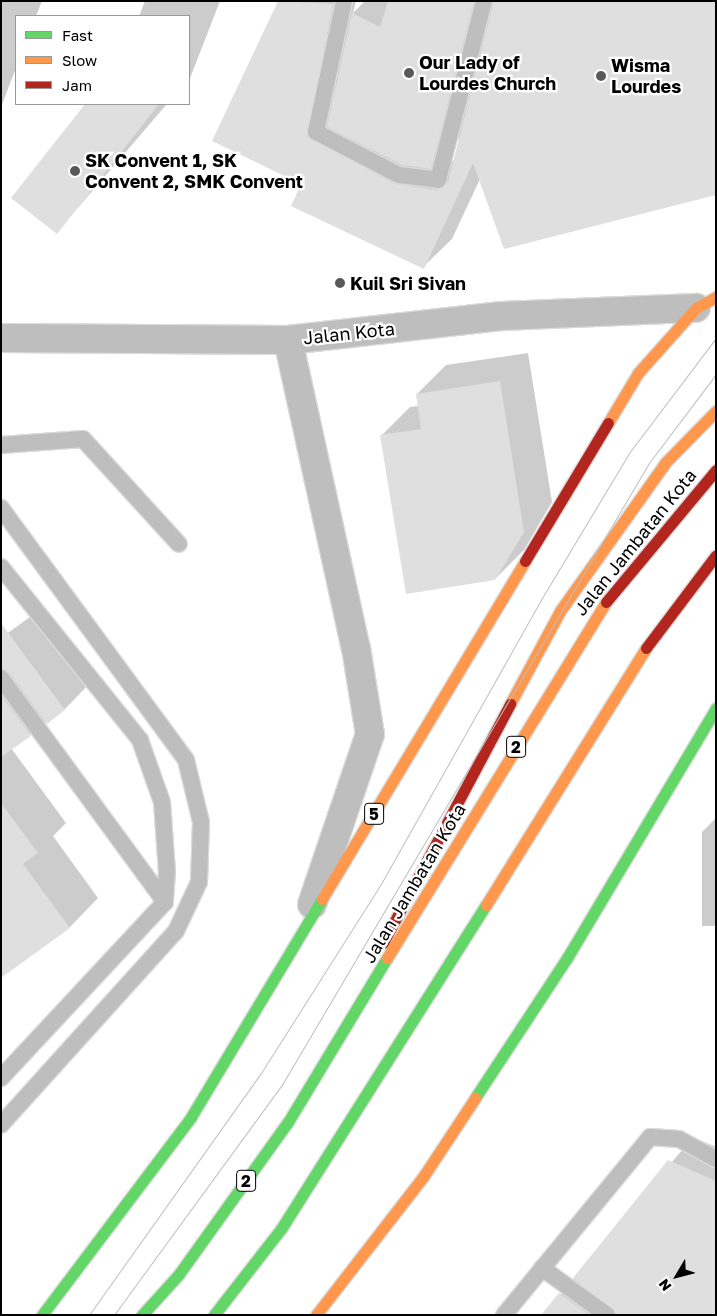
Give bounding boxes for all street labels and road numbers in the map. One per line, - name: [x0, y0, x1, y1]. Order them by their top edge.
- street label: Jalan Kota: [302, 317, 396, 349]
- street label: Jalan Jambatan Kota: [569, 464, 701, 620]
- road number: 2: [506, 734, 526, 760]
- street label: Jalan Jambatan Kota: [358, 799, 470, 967]
- road number: 5: [364, 801, 384, 828]
- road number: 2: [236, 1168, 256, 1194]

